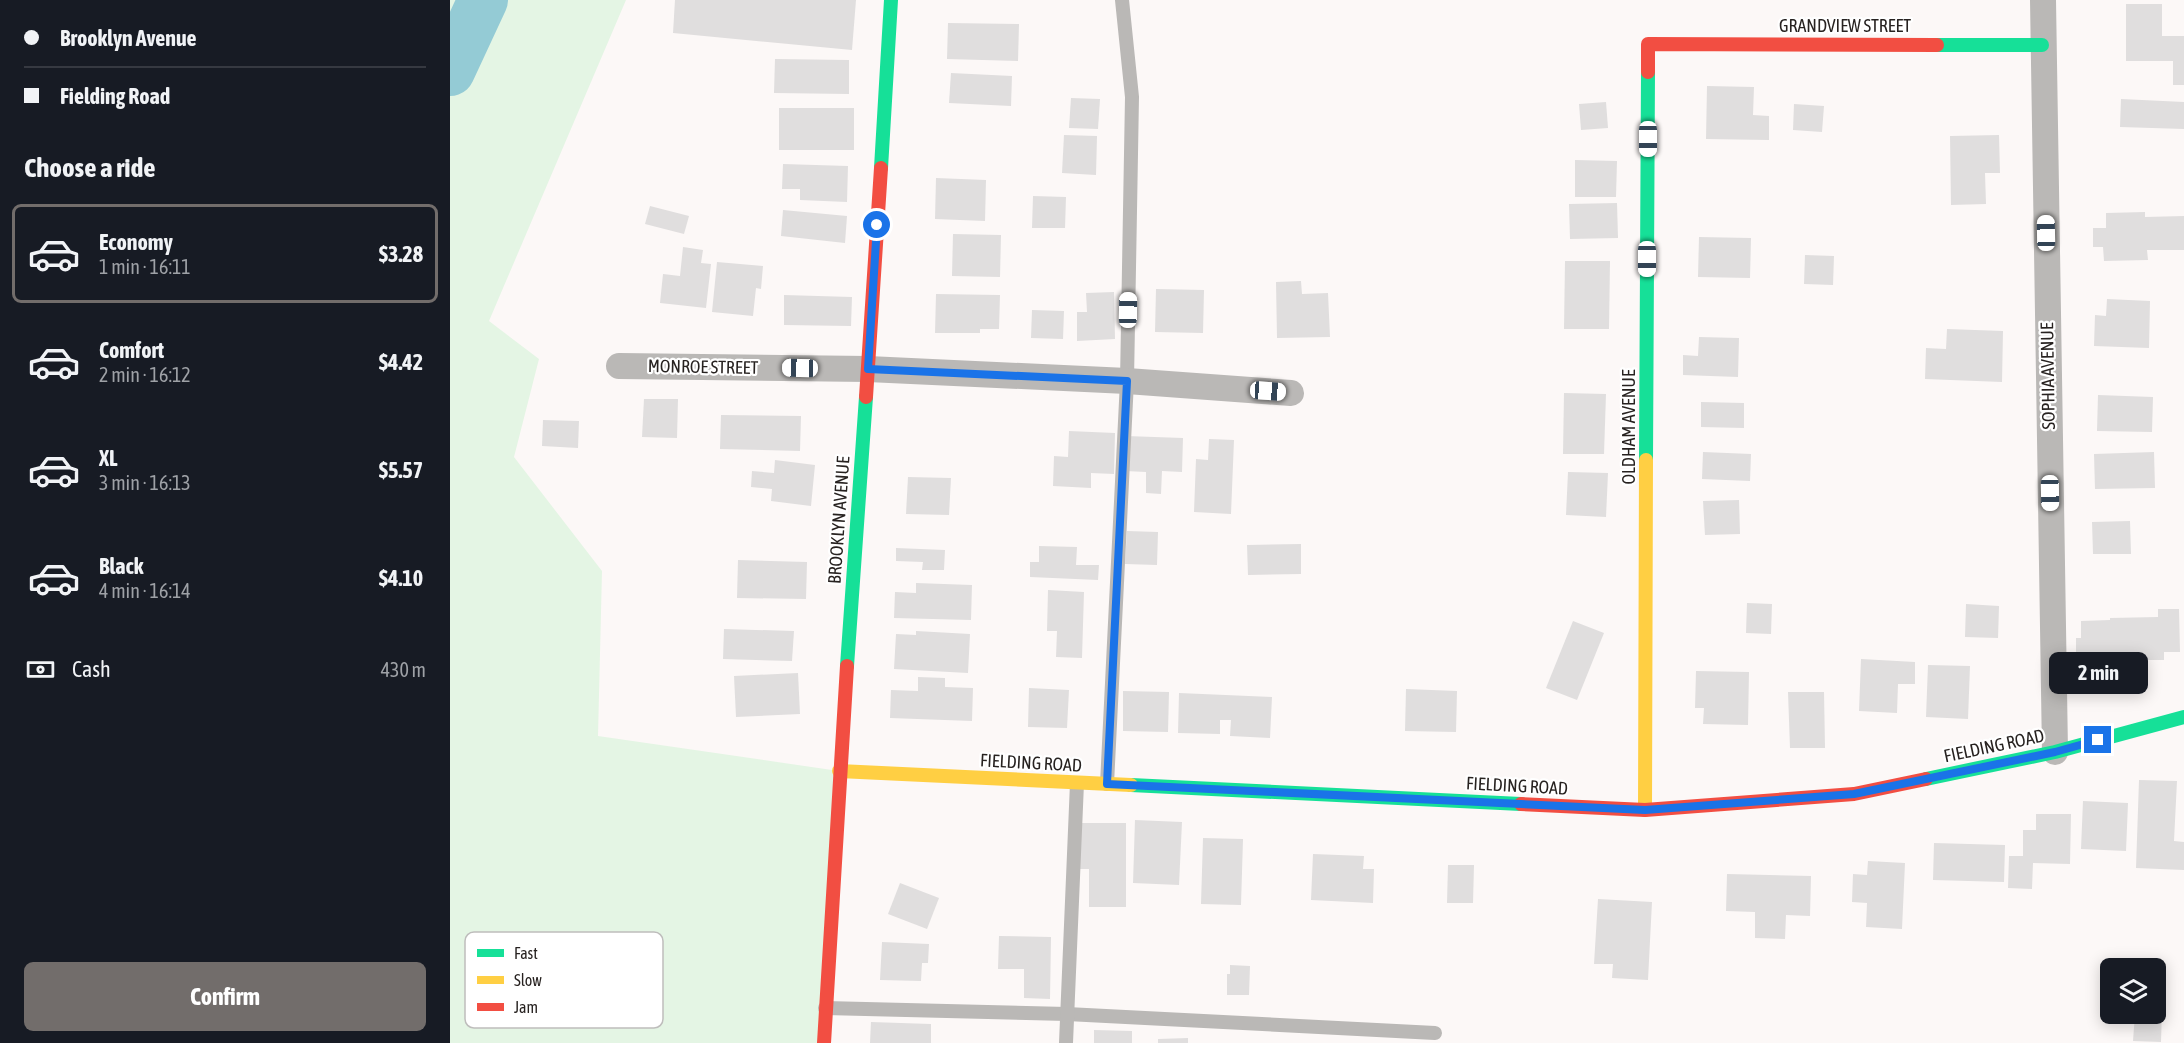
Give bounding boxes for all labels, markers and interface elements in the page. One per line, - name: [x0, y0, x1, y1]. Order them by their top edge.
- street label: GRANDVIEW STREET: [1779, 15, 1911, 36]
- text: Brooklyn Avenue: [60, 25, 197, 51]
- text: Fielding Road: [60, 83, 170, 109]
- car: [1639, 121, 1657, 157]
- text: Choose a ride: [24, 152, 156, 183]
- route start: [863, 211, 890, 238]
- car: [2037, 215, 2055, 251]
- icon: car: [27, 227, 81, 281]
- text: Economy: [99, 229, 173, 255]
- text: $3.28: [379, 241, 423, 267]
- car: [1638, 241, 1656, 277]
- text: 1 min · 16:11: [99, 255, 191, 278]
- car: [1119, 292, 1137, 328]
- street label: SOPHIA AVENUE: [2036, 322, 2059, 430]
- icon: car: [27, 335, 81, 389]
- text: Comfort: [99, 337, 164, 363]
- text: $4.42: [379, 349, 423, 375]
- street label: MONROE STREET: [648, 355, 758, 378]
- car: [782, 359, 818, 377]
- text: 2 min · 16:12: [99, 363, 191, 386]
- street label: OLDHAM AVENUE: [1618, 369, 1639, 485]
- car: [1249, 381, 1287, 401]
- icon: car: [27, 443, 81, 497]
- text: XL: [99, 445, 117, 471]
- street label: BROOKLYN AVENUE: [824, 455, 853, 584]
- text: $5.57: [379, 457, 423, 483]
- text: 3 min · 16:13: [99, 471, 191, 494]
- car: [2041, 475, 2059, 511]
- icon: car: [27, 551, 81, 605]
- text: Black: [99, 553, 143, 579]
- text: $4.10: [379, 565, 423, 591]
- text: 4 min · 16:14: [99, 579, 191, 602]
- icon: cash: [24, 653, 57, 686]
- callout: 2 min: [2048, 653, 2148, 695]
- text: Cash: [72, 656, 111, 682]
- text: 430 m: [381, 658, 426, 681]
- text: 2 min: [2078, 661, 2119, 684]
- street label: FIELDING ROAD: [1942, 725, 2046, 766]
- route end: [2084, 726, 2111, 753]
- street label: FIELDING ROAD: [980, 749, 1083, 776]
- street label: FIELDING ROAD: [1466, 772, 1569, 799]
- legend: [465, 932, 663, 1028]
- text: Fast: [514, 944, 538, 962]
- map controls: [2100, 958, 2166, 1024]
- button: layers: [2100, 958, 2166, 1024]
- button: Confirm: [24, 962, 426, 1031]
- text: Slow: [514, 971, 542, 989]
- text: Jam: [514, 998, 538, 1016]

